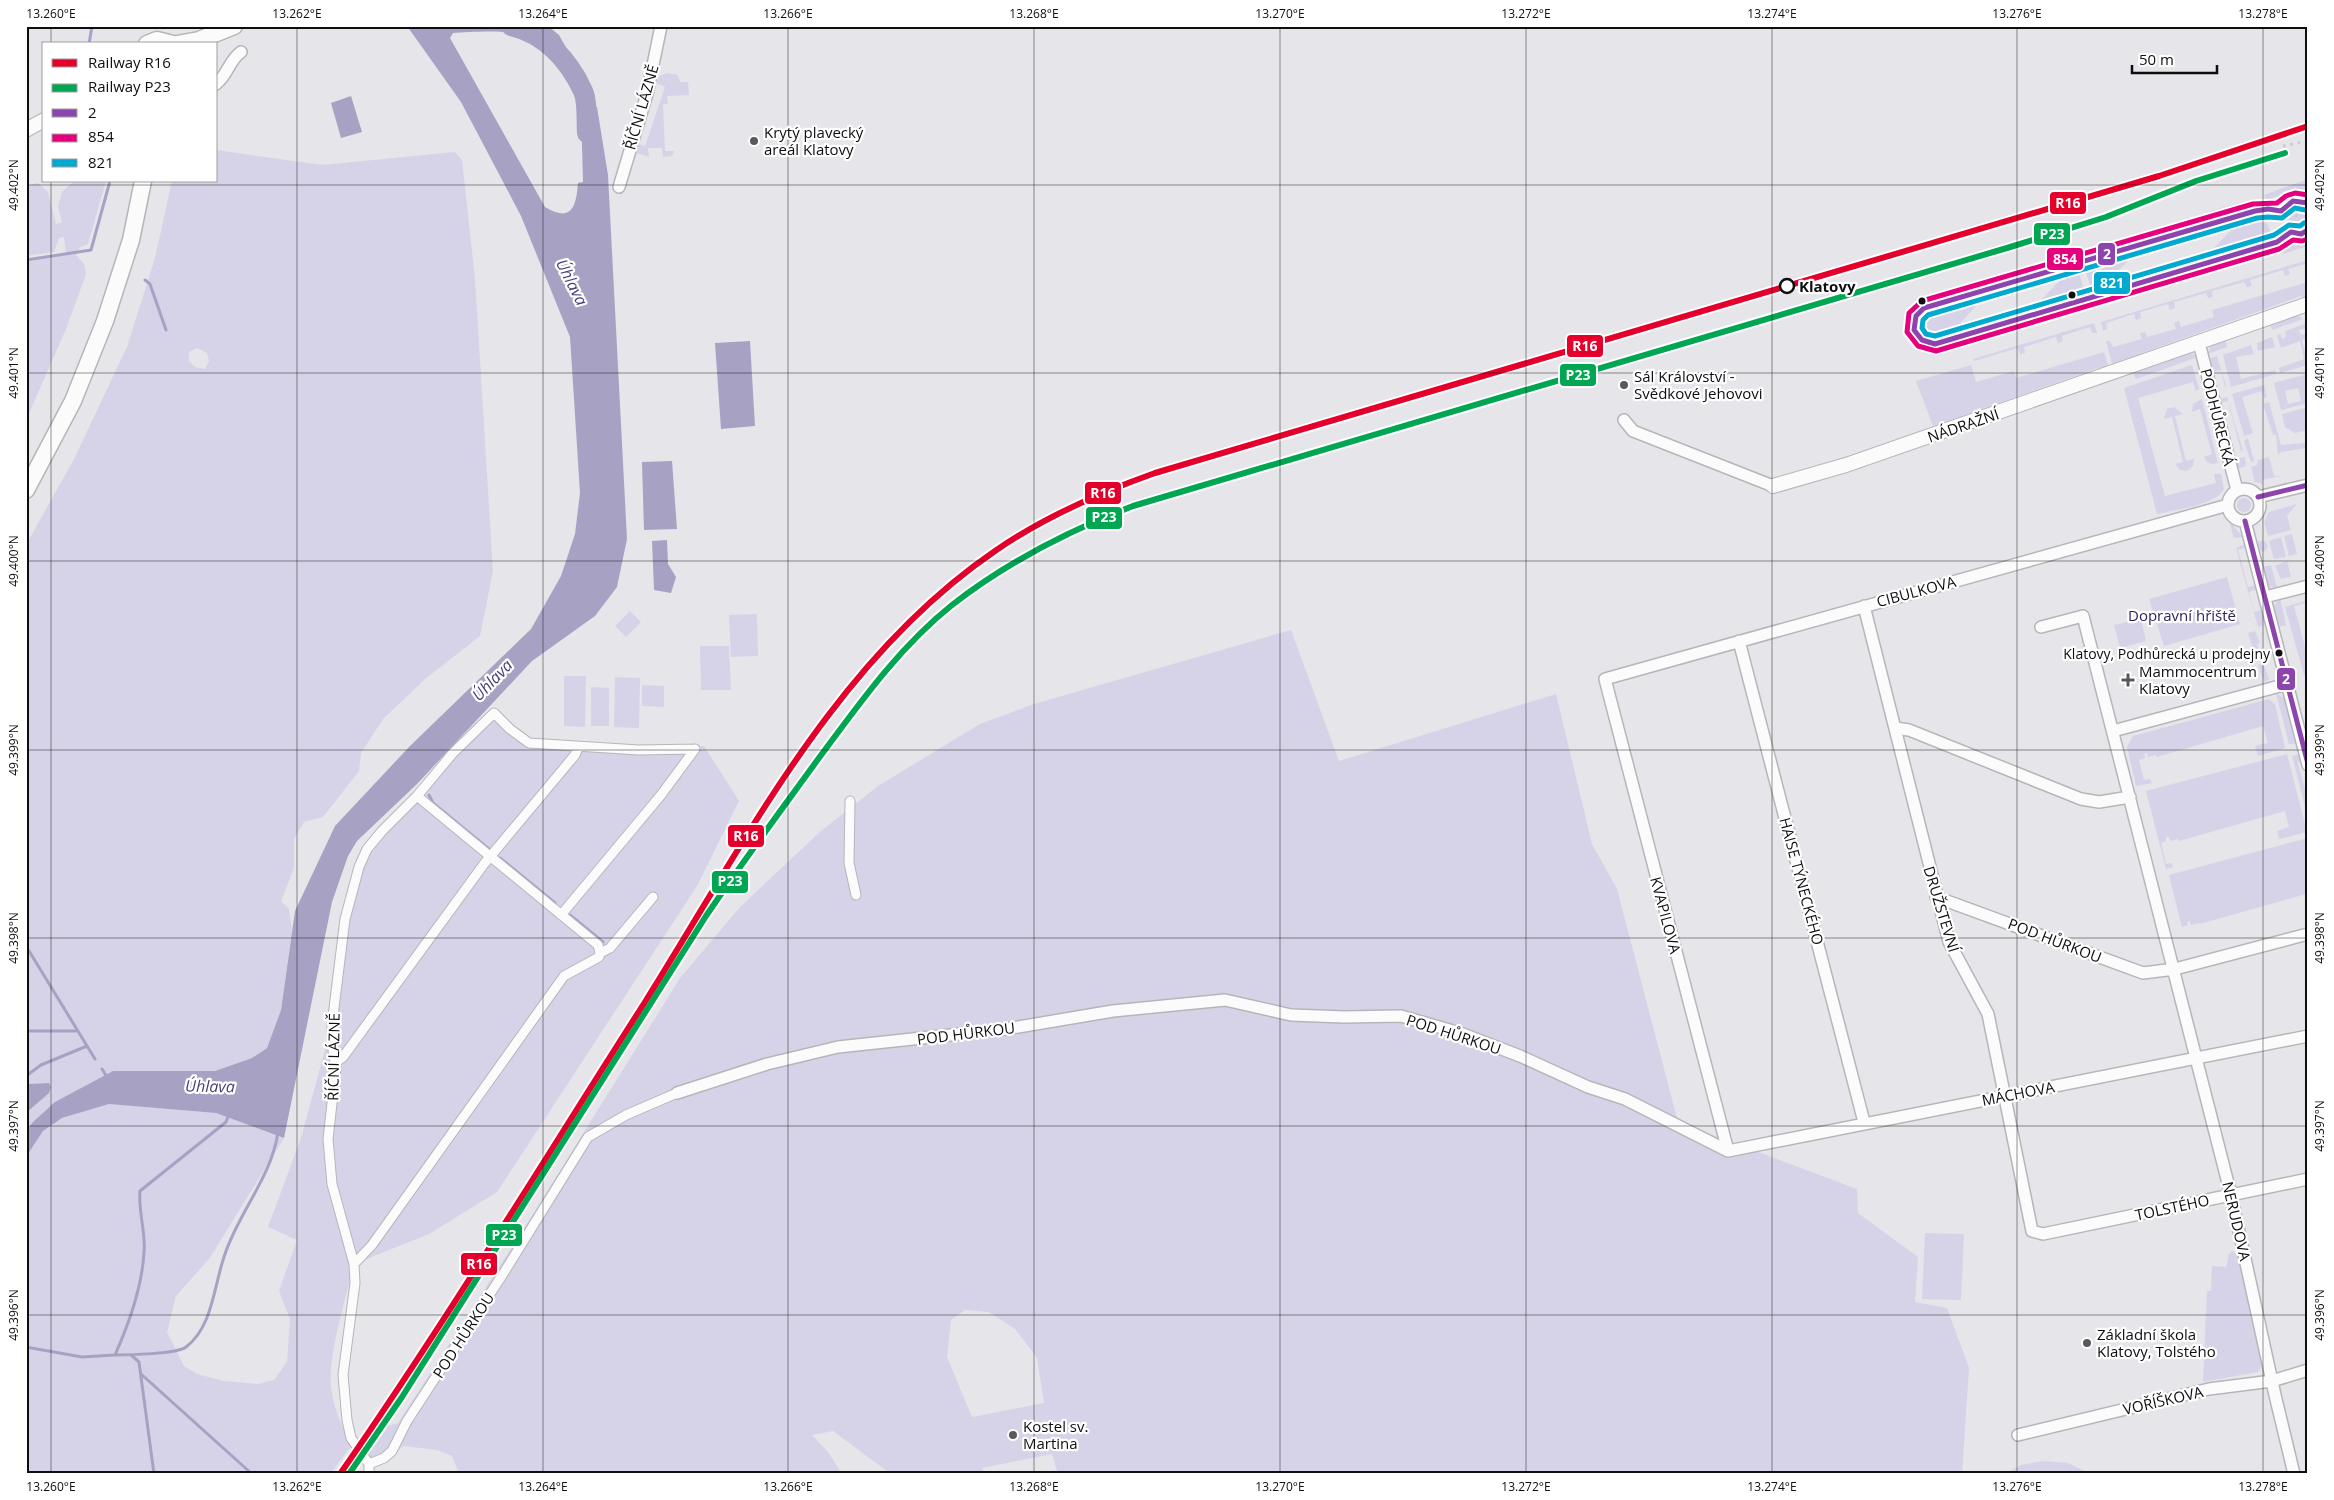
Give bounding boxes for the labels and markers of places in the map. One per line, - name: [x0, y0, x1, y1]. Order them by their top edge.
- place label: Krytý plavecký areál Klatovy: [764, 122, 864, 159]
- marker: Krytý plavecký areál Klatovy: [748, 135, 760, 147]
- place label: Klatovy: [1799, 276, 1856, 296]
- marker: Klatovy: [1779, 278, 1795, 294]
- unlabelled marker: [2067, 290, 2077, 300]
- unlabelled marker: [1917, 296, 1927, 306]
- place label: Sál Království - Svědkové Jehovovi: [1634, 366, 1763, 403]
- marker: Sál Království - Svědkové Jehovovi: [1618, 379, 1630, 391]
- place label: Klatovy, Podhůrecká u prodejny: [2063, 644, 2271, 663]
- marker: Klatovy, Podhůrecká u prodejny: [2274, 648, 2284, 658]
- place label: Mammocentrum Klatovy: [2139, 661, 2257, 698]
- marker: Mammocentrum Klatovy: [2121, 673, 2135, 687]
- place label: Základní škola Klatovy, Tolstého: [2097, 1324, 2216, 1361]
- marker: Základní škola Klatovy, Tolstého: [2081, 1337, 2093, 1349]
- place label: Kostel sv. Martina: [1023, 1416, 1088, 1453]
- marker: Kostel sv. Martina: [1007, 1429, 1019, 1441]

